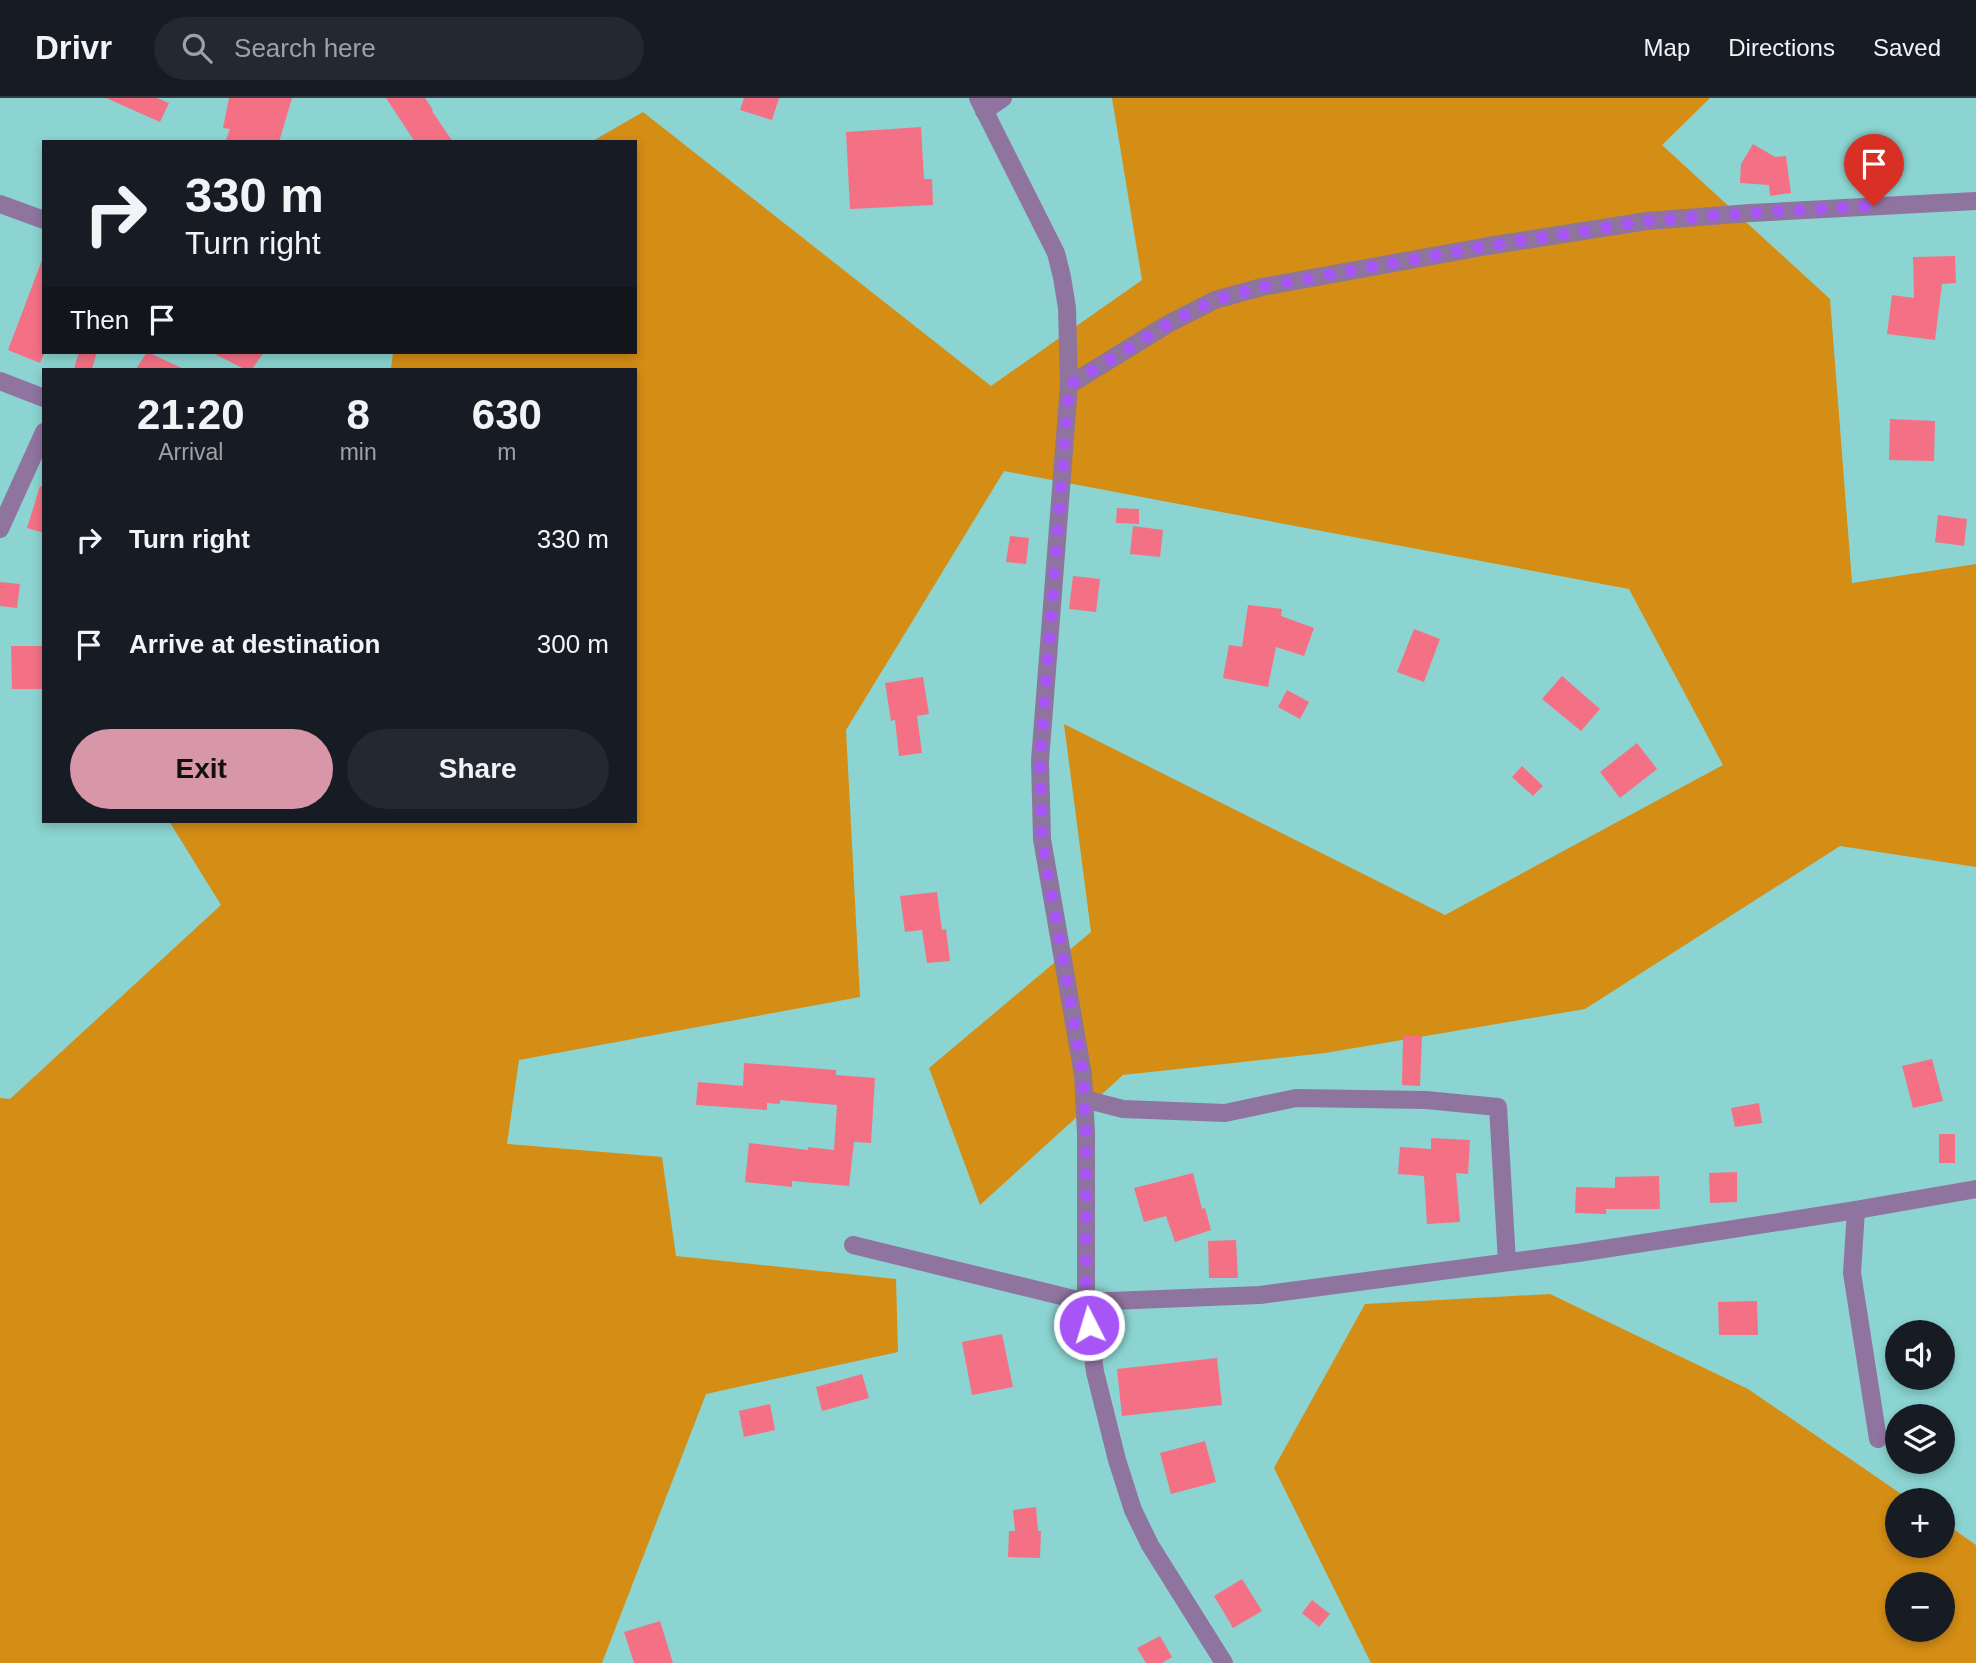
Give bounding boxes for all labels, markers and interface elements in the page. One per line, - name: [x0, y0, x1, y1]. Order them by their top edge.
- search box: [154, 17, 644, 80]
- text: Drivr: [35, 29, 112, 66]
- icon: search: [178, 29, 216, 67]
- text: Search here: [234, 33, 376, 63]
- text: Map: [1644, 34, 1690, 61]
- text: Directions: [1728, 34, 1835, 61]
- text: Saved: [1873, 34, 1941, 61]
- pin: [1844, 134, 1904, 206]
- icon: arrive: [1855, 145, 1893, 183]
- icon: right: [70, 168, 161, 259]
- text: 330 m: [185, 168, 324, 222]
- text: Turn right: [185, 225, 321, 261]
- icon: arrive: [143, 301, 181, 339]
- text: Then: [70, 305, 129, 335]
- text: 21:20: [137, 391, 245, 438]
- text: 8: [346, 391, 370, 438]
- text: 630: [472, 391, 542, 438]
- text: Arrival: [158, 439, 223, 465]
- text: min: [340, 439, 377, 465]
- text: m: [497, 439, 516, 465]
- icon: right: [70, 521, 108, 559]
- text: Turn right: [129, 524, 250, 554]
- text: 330 m: [537, 524, 609, 554]
- icon: arrive: [70, 626, 108, 664]
- text: Arrive at destination: [129, 629, 380, 659]
- text: 300 m: [537, 629, 609, 659]
- button: Exit: [70, 729, 333, 809]
- button: Share: [347, 729, 609, 809]
- position arrow: [1052, 1288, 1126, 1362]
- map controls: [1885, 1320, 1955, 1642]
- button: sound: [1885, 1320, 1955, 1390]
- button: layers: [1885, 1404, 1955, 1474]
- button: +: [1885, 1488, 1955, 1558]
- button: −: [1885, 1572, 1955, 1642]

